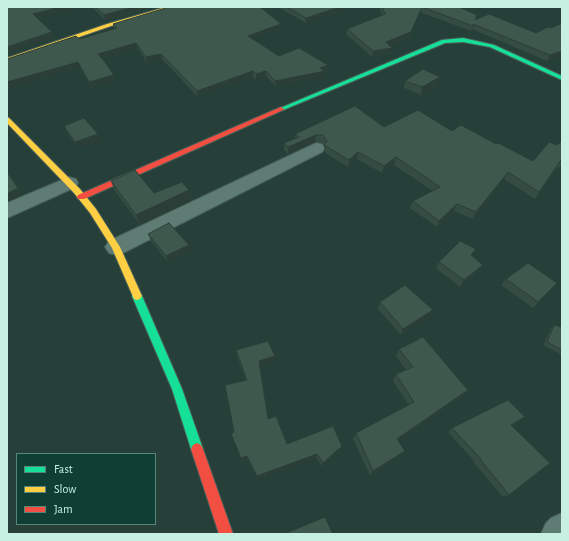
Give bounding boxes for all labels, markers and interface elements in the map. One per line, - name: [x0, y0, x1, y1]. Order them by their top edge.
- legend: [16, 453, 156, 525]
- text: Fast: [54, 463, 73, 475]
- text: Slow: [54, 483, 76, 495]
- text: Jam: [54, 503, 73, 515]

